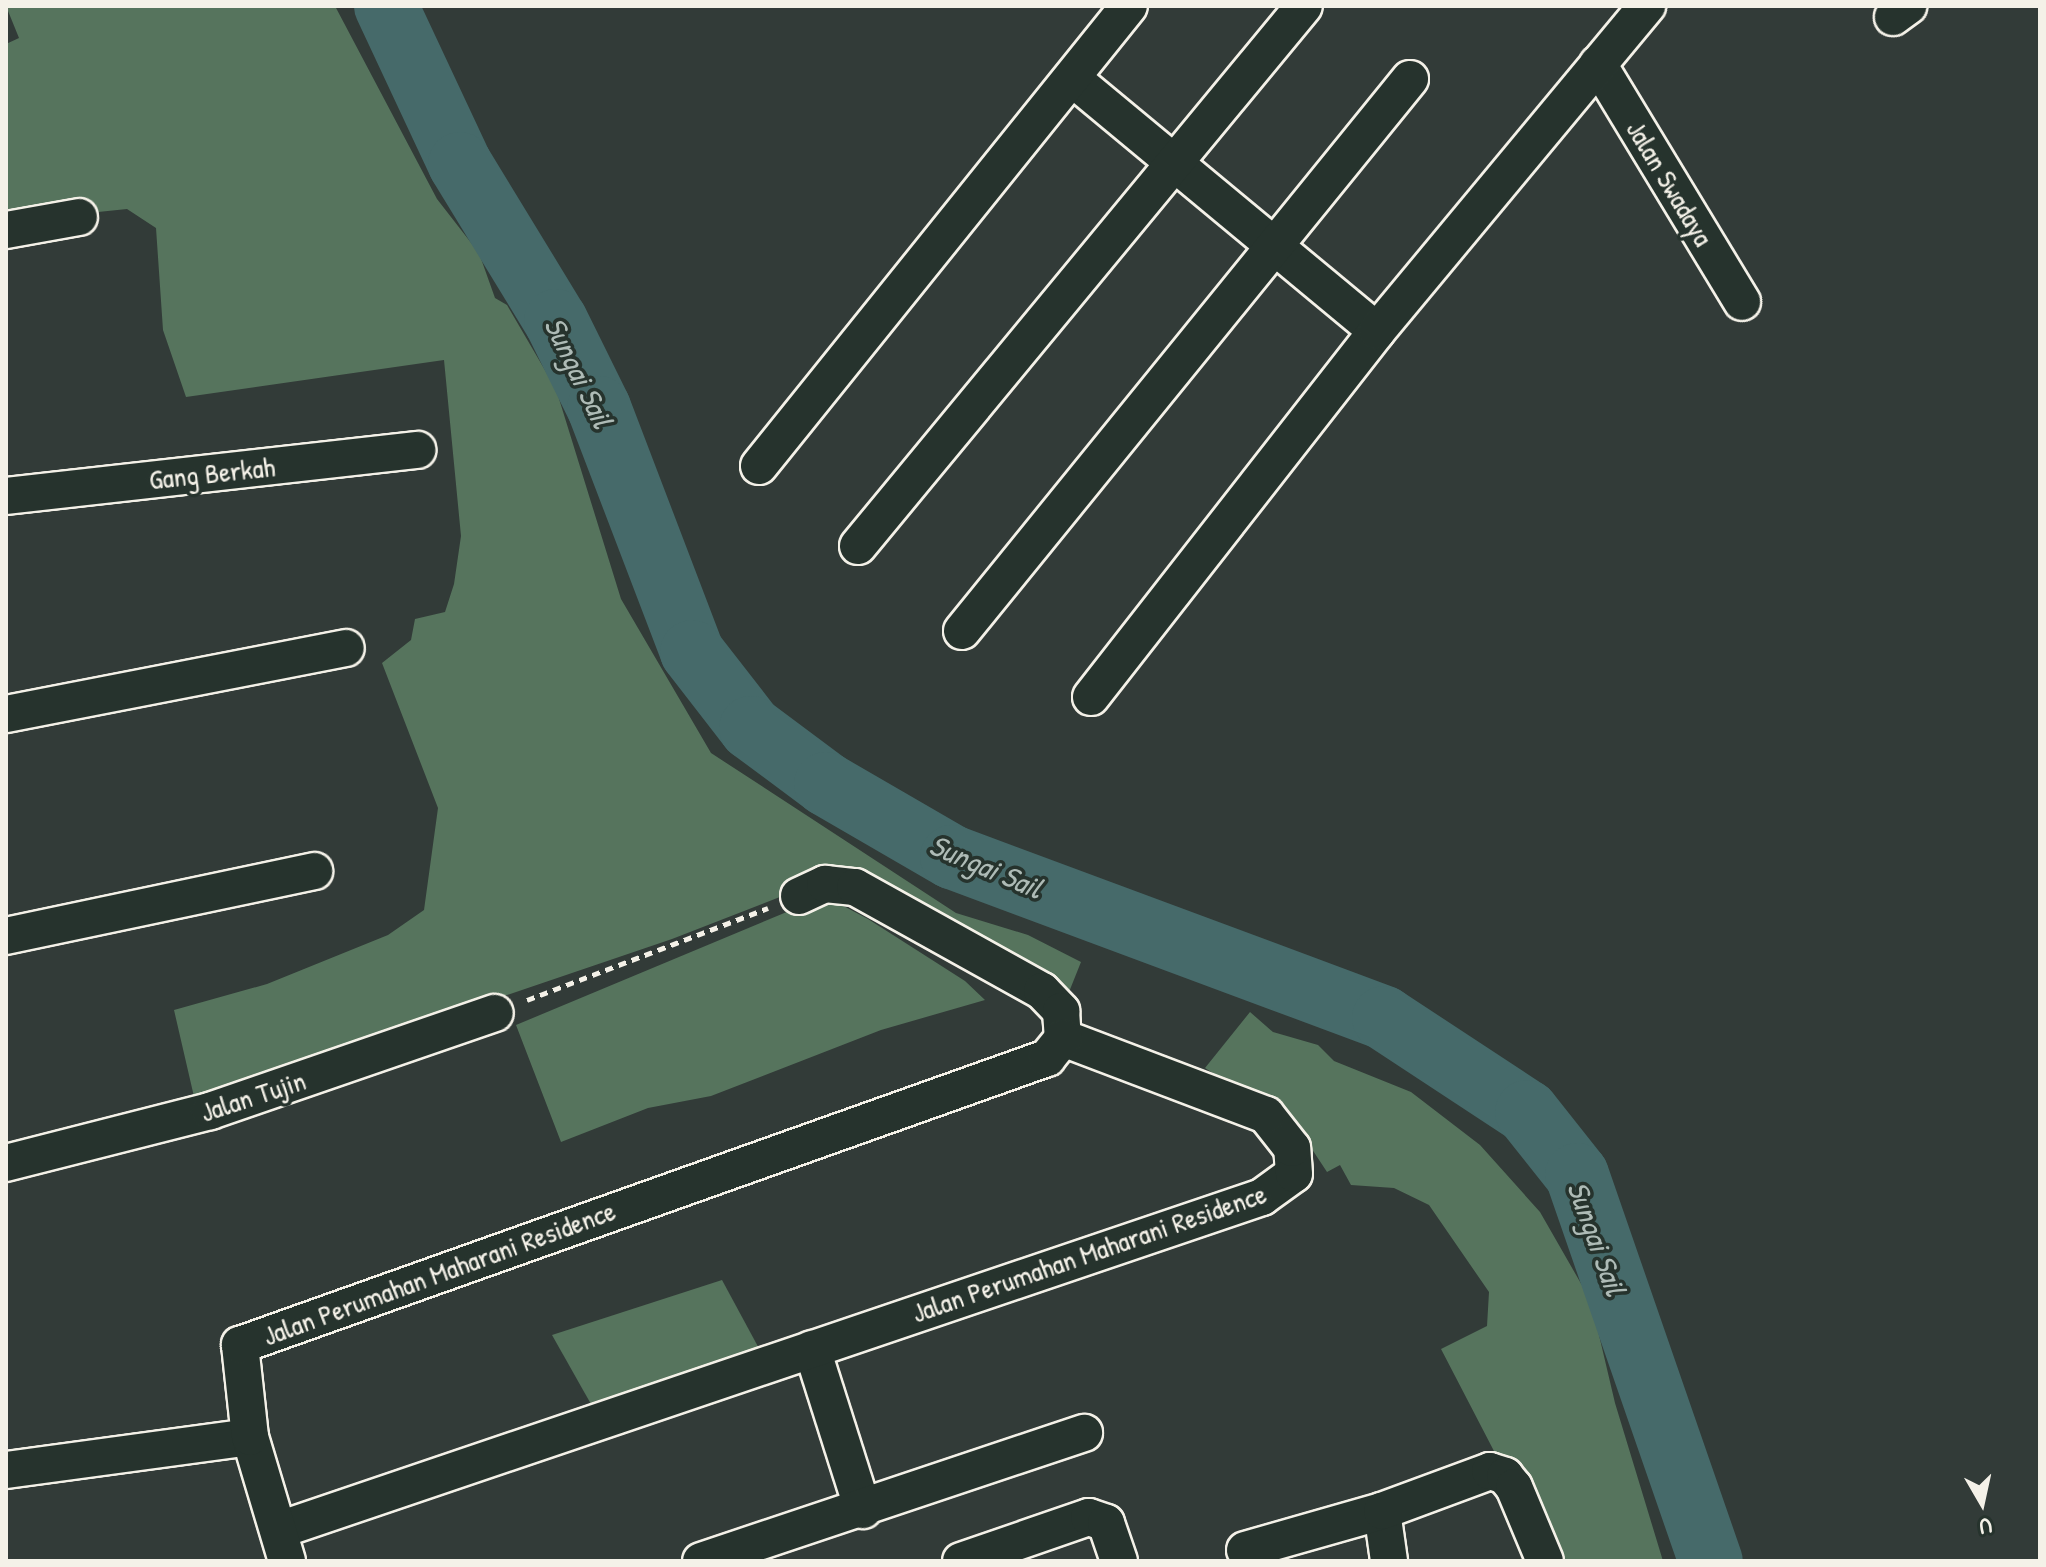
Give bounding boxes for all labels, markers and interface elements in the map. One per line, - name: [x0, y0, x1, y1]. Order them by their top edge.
- street label: Jalan Swadaya: [1619, 114, 1721, 252]
- water label: Sungai Sail: [537, 311, 621, 433]
- street label: Gang Berkah: [147, 450, 277, 496]
- water label: Sungai Sail: [925, 826, 1047, 906]
- street label: Jalan Tujin: [196, 1063, 310, 1129]
- street label: Jalan Perumahan Maharani Residence: [907, 1176, 1271, 1330]
- water label: Sungai Sail: [1560, 1176, 1634, 1300]
- street label: Jalan Perumahan Maharani Residence: [258, 1194, 620, 1352]
- north arrow: [1942, 1463, 2022, 1543]
- text: U: [1977, 1511, 1994, 1542]

